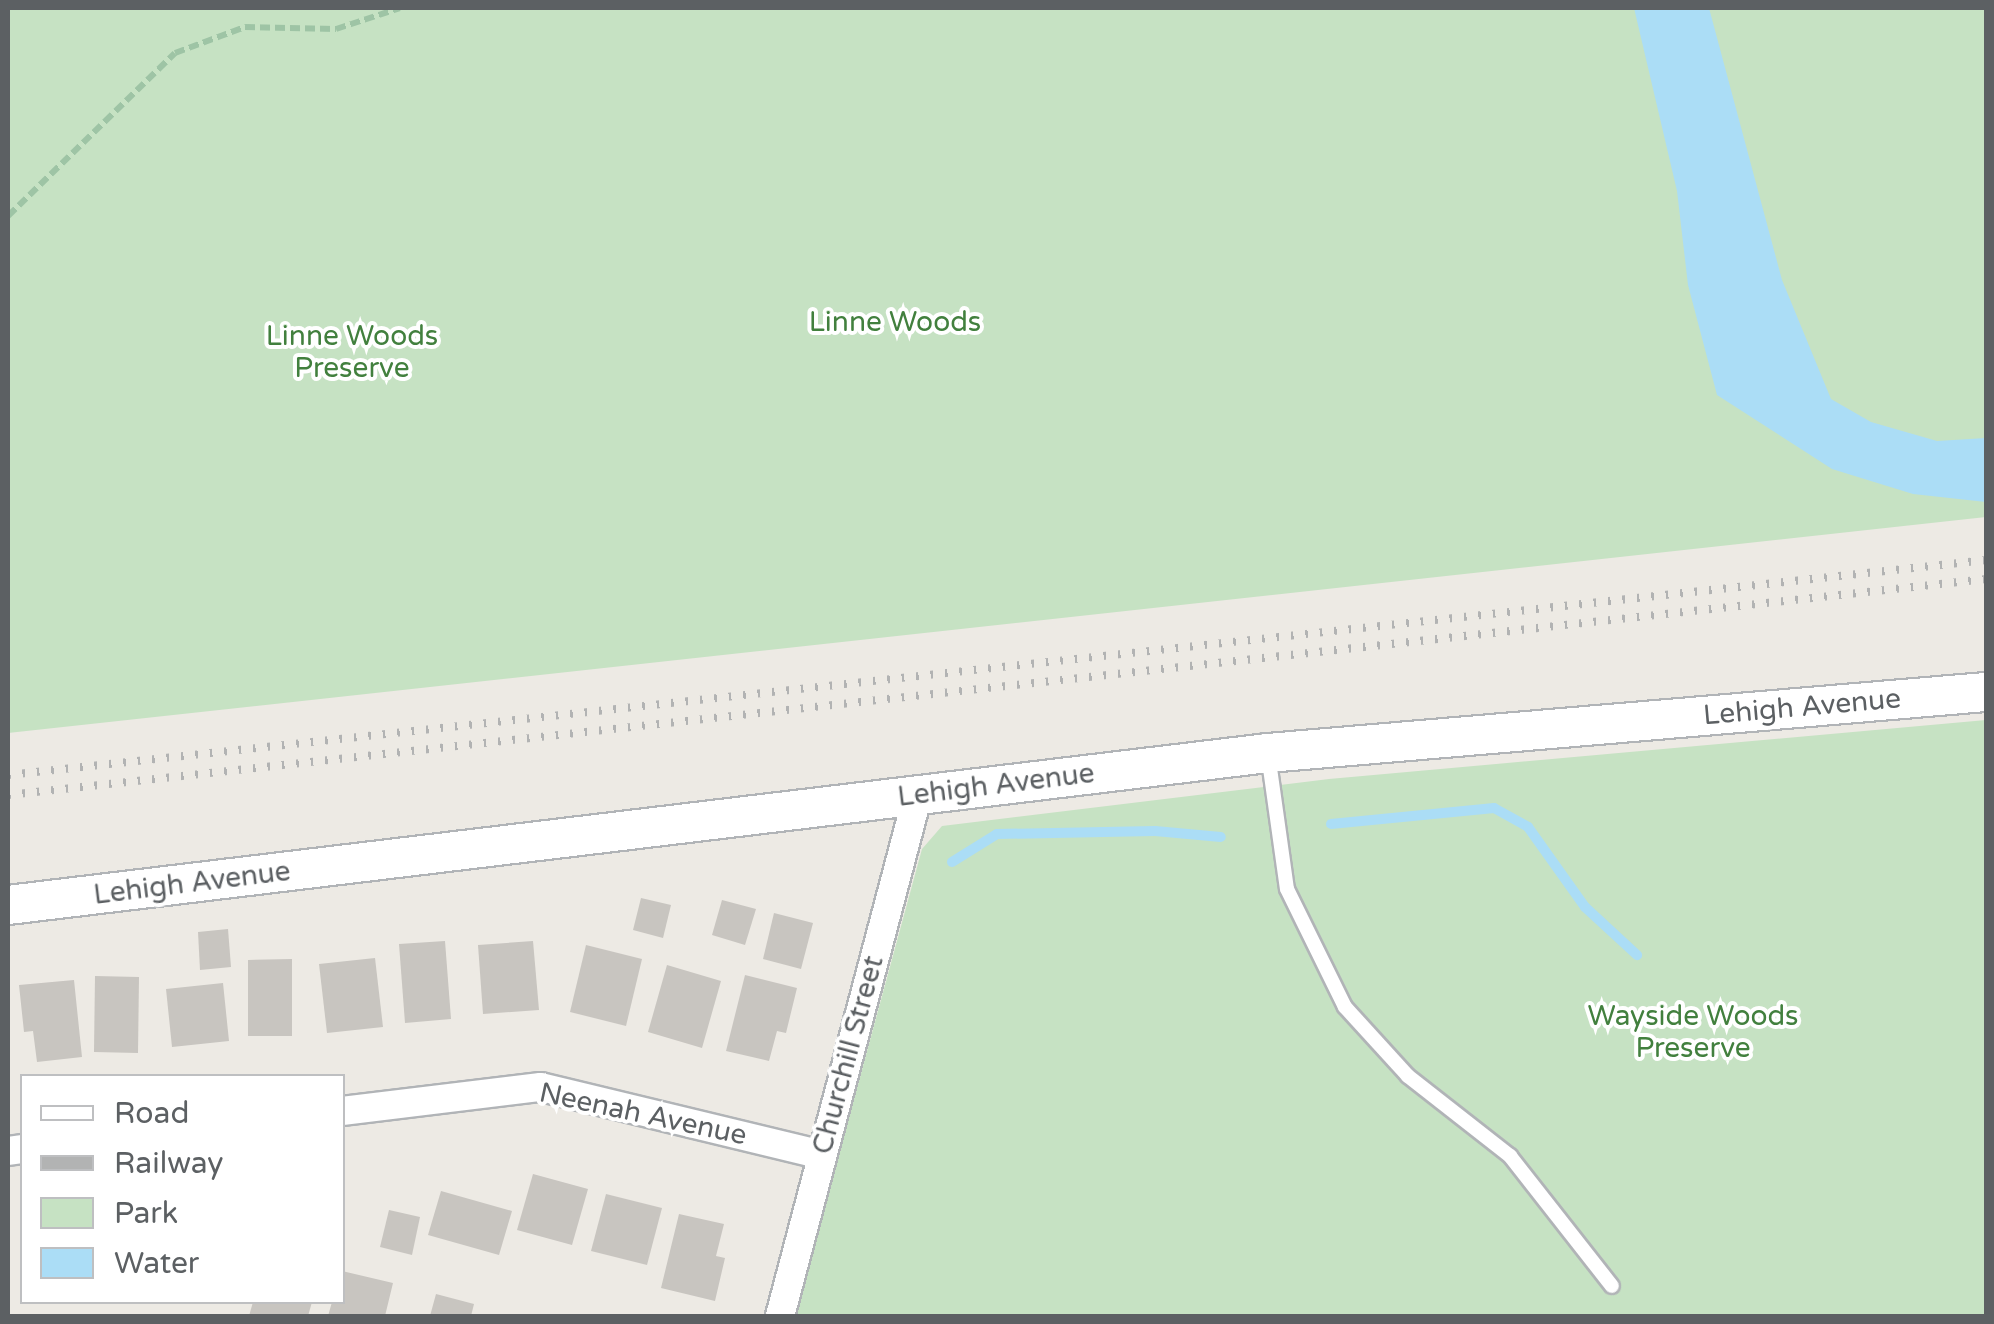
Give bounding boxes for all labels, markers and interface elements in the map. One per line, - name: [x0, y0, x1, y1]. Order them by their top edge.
- park label: Linne Woods: [809, 305, 981, 339]
- park label: Linne Woods Preserve: [266, 319, 438, 385]
- street label: Lehigh Avenue: [1702, 682, 1902, 732]
- street label: Lehigh Avenue: [896, 756, 1096, 814]
- street label: Lehigh Avenue: [92, 854, 292, 912]
- street label: Churchill Street: [805, 952, 891, 1158]
- park label: Wayside Woods Preserve: [1587, 999, 1799, 1065]
- legend: [20, 1074, 345, 1304]
- street label: Neenah Avenue: [536, 1076, 750, 1152]
- text: Road: [114, 1095, 189, 1132]
- text: Railway: [114, 1145, 223, 1182]
- text: Park: [114, 1195, 178, 1232]
- text: Water: [114, 1245, 199, 1282]

